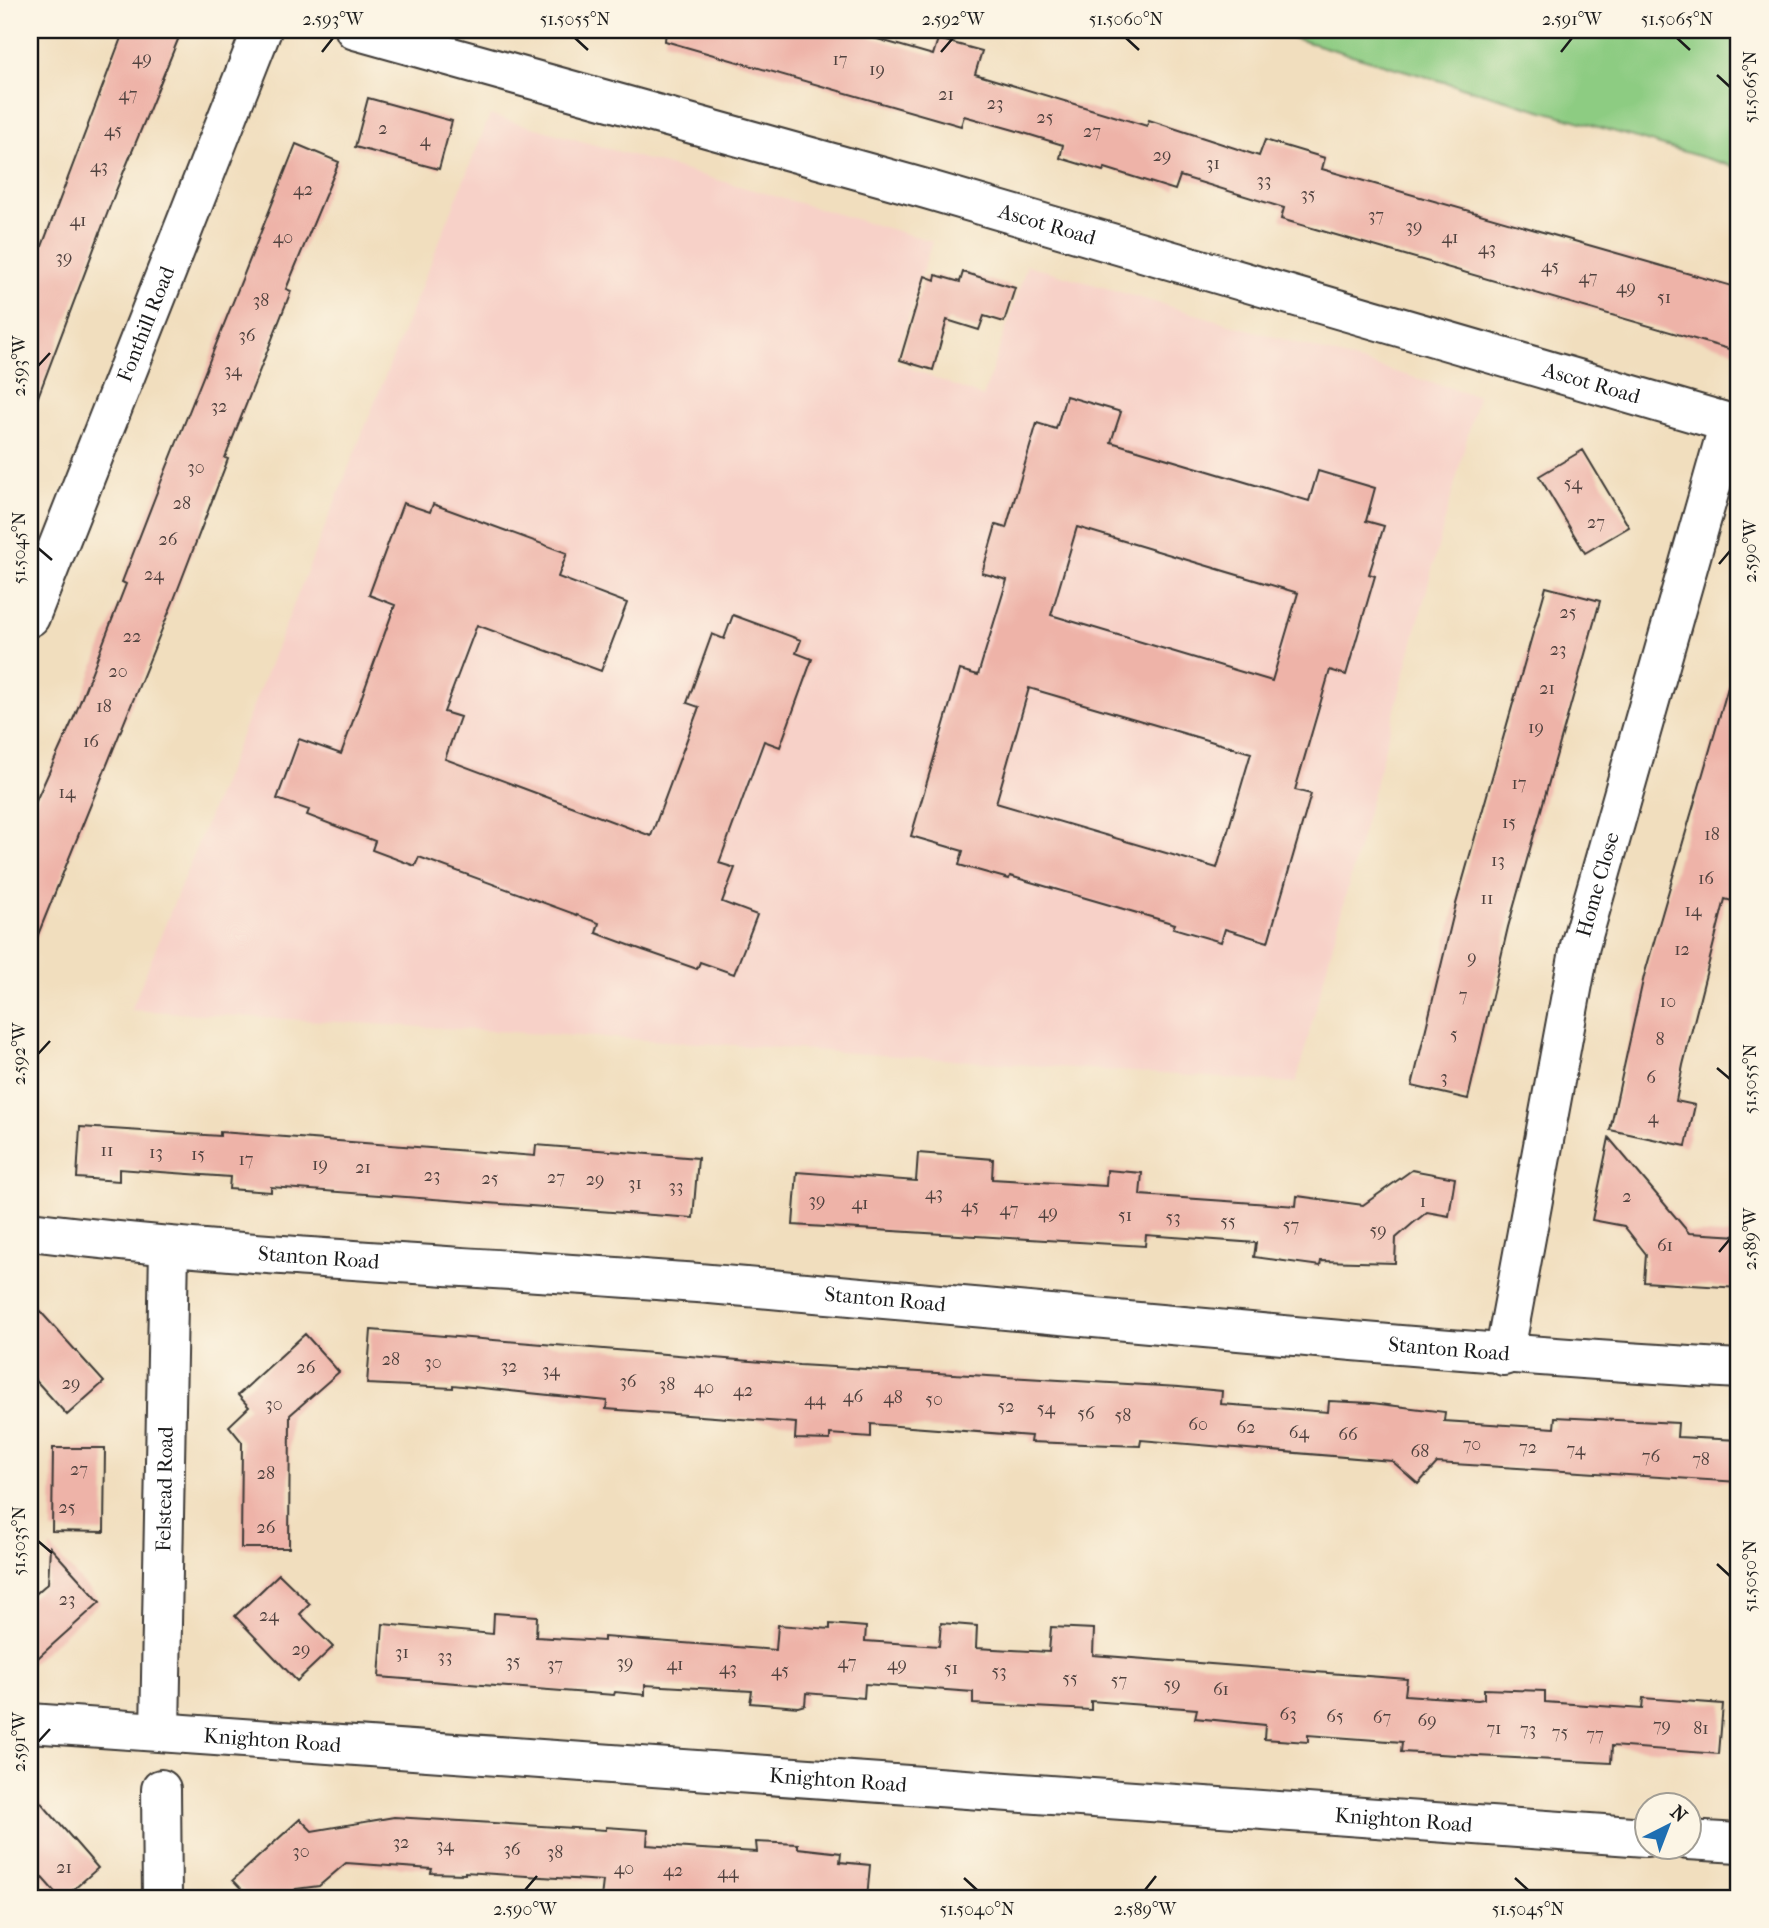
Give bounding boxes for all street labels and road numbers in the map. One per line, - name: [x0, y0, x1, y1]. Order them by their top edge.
- street label: Ascot Road: [995, 199, 1099, 250]
- street label: Fonthill Road: [112, 262, 180, 385]
- street label: Ascot Road: [1539, 357, 1643, 409]
- street label: Home Close: [1571, 829, 1624, 940]
- street label: Stanton Road: [257, 1241, 381, 1274]
- street label: Stanton Road: [824, 1282, 947, 1317]
- street label: Stanton Road: [1387, 1332, 1511, 1366]
- street label: Felstead Road: [151, 1426, 178, 1552]
- street label: Knighton Road: [203, 1723, 343, 1757]
- street label: Knighton Road: [768, 1763, 908, 1797]
- street label: Knighton Road: [1334, 1803, 1474, 1837]

